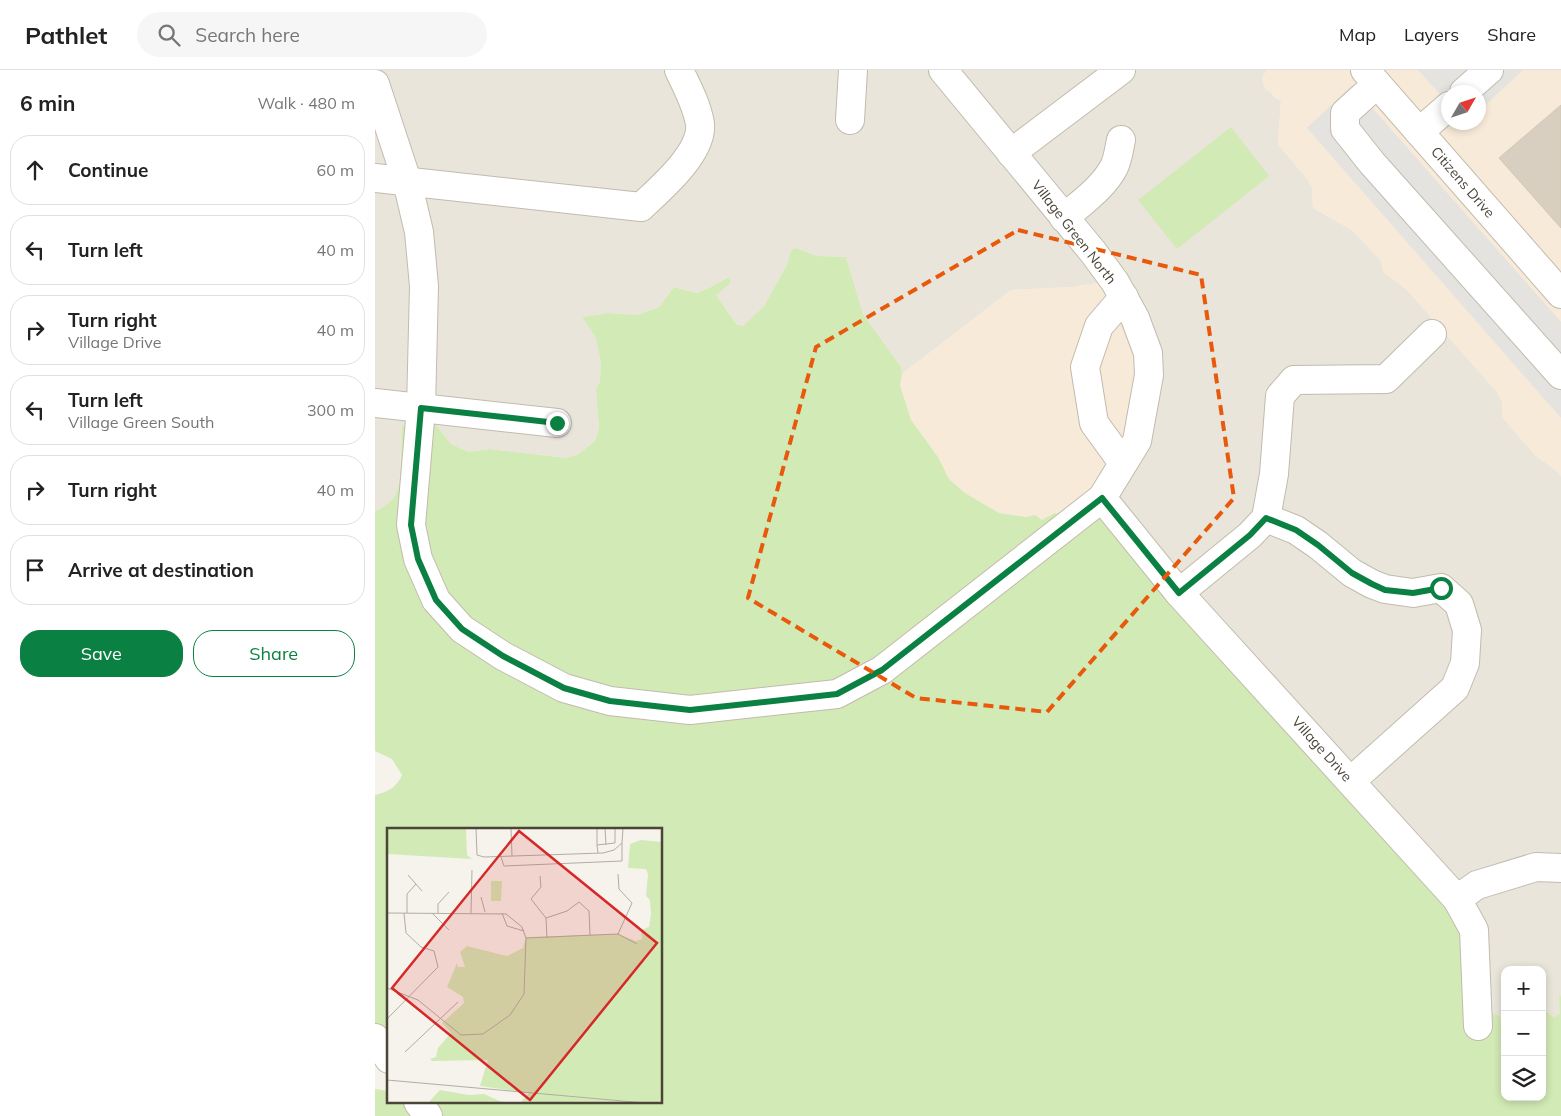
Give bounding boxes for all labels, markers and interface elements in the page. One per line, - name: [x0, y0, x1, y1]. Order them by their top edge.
- search box: [137, 12, 487, 57]
- text: Pathlet: [25, 20, 107, 50]
- icon: search: [155, 21, 183, 49]
- text: Search here: [195, 23, 300, 47]
- text: Map: [1339, 23, 1376, 46]
- text: Layers: [1404, 23, 1459, 46]
- text: Share: [1487, 23, 1536, 46]
- north arrow: [1441, 85, 1486, 130]
- text: 6 min: [20, 90, 75, 116]
- text: Walk · 480 m: [257, 93, 355, 113]
- street label: Citizens Drive: [1427, 143, 1499, 221]
- icon: ahead: [21, 156, 49, 184]
- text: Continue: [68, 158, 148, 182]
- text: 60 m: [317, 160, 354, 180]
- street label: Village Green North: [1028, 176, 1120, 288]
- icon: left: [21, 236, 49, 264]
- text: Turn left: [68, 238, 143, 262]
- text: 40 m: [317, 240, 354, 260]
- text: Turn right: [68, 308, 157, 332]
- icon: right: [21, 316, 49, 344]
- text: 40 m: [317, 320, 354, 340]
- text: Village Drive: [68, 332, 161, 352]
- text: Turn left: [68, 388, 143, 412]
- icon: left: [21, 396, 49, 424]
- text: 300 m: [307, 400, 354, 420]
- text: Village Green South: [68, 412, 214, 432]
- route end: [546, 412, 569, 435]
- icon: right: [21, 476, 49, 504]
- text: Turn right: [68, 478, 157, 502]
- text: 40 m: [317, 480, 354, 500]
- icon: arrive: [21, 556, 49, 584]
- text: Arrive at destination: [68, 558, 254, 582]
- route start: [1430, 577, 1453, 600]
- button: Save: [20, 630, 183, 677]
- button: Share: [193, 630, 355, 677]
- street label: Village Drive: [1288, 713, 1356, 785]
- inset map: [387, 828, 663, 1104]
- map controls: [1501, 966, 1546, 1101]
- button: +: [1501, 966, 1546, 1011]
- button: −: [1501, 1011, 1546, 1056]
- button: layers: [1501, 1056, 1546, 1101]

